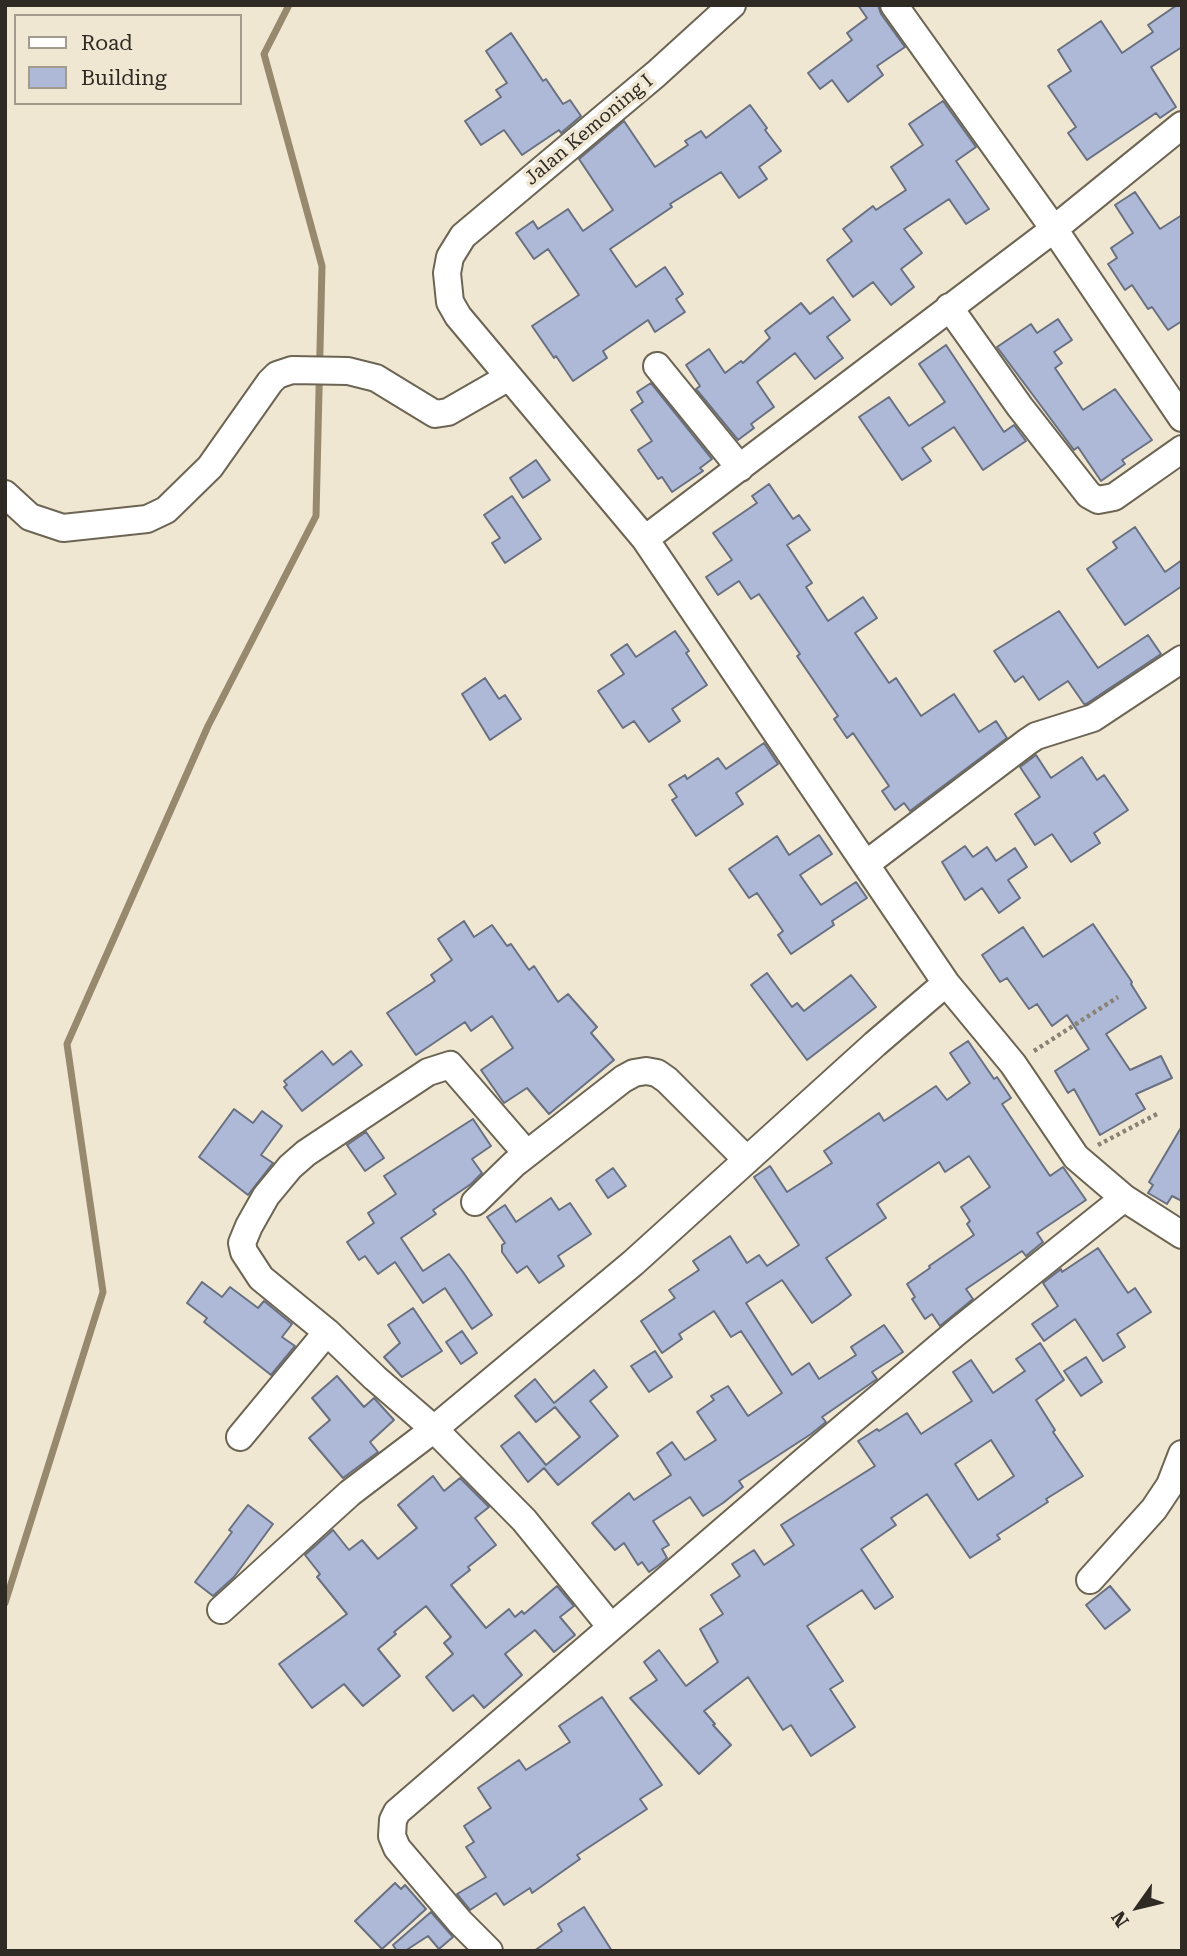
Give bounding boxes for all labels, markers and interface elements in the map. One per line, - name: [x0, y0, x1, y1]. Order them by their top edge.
- legend: [14, 14, 242, 105]
- text: Road: [81, 31, 133, 55]
- text: Building: [81, 66, 167, 90]
- street label: Jalan Kemoning I: [520, 70, 658, 190]
- north arrow: [1103, 1872, 1173, 1942]
- text: N: [1107, 1907, 1134, 1932]

